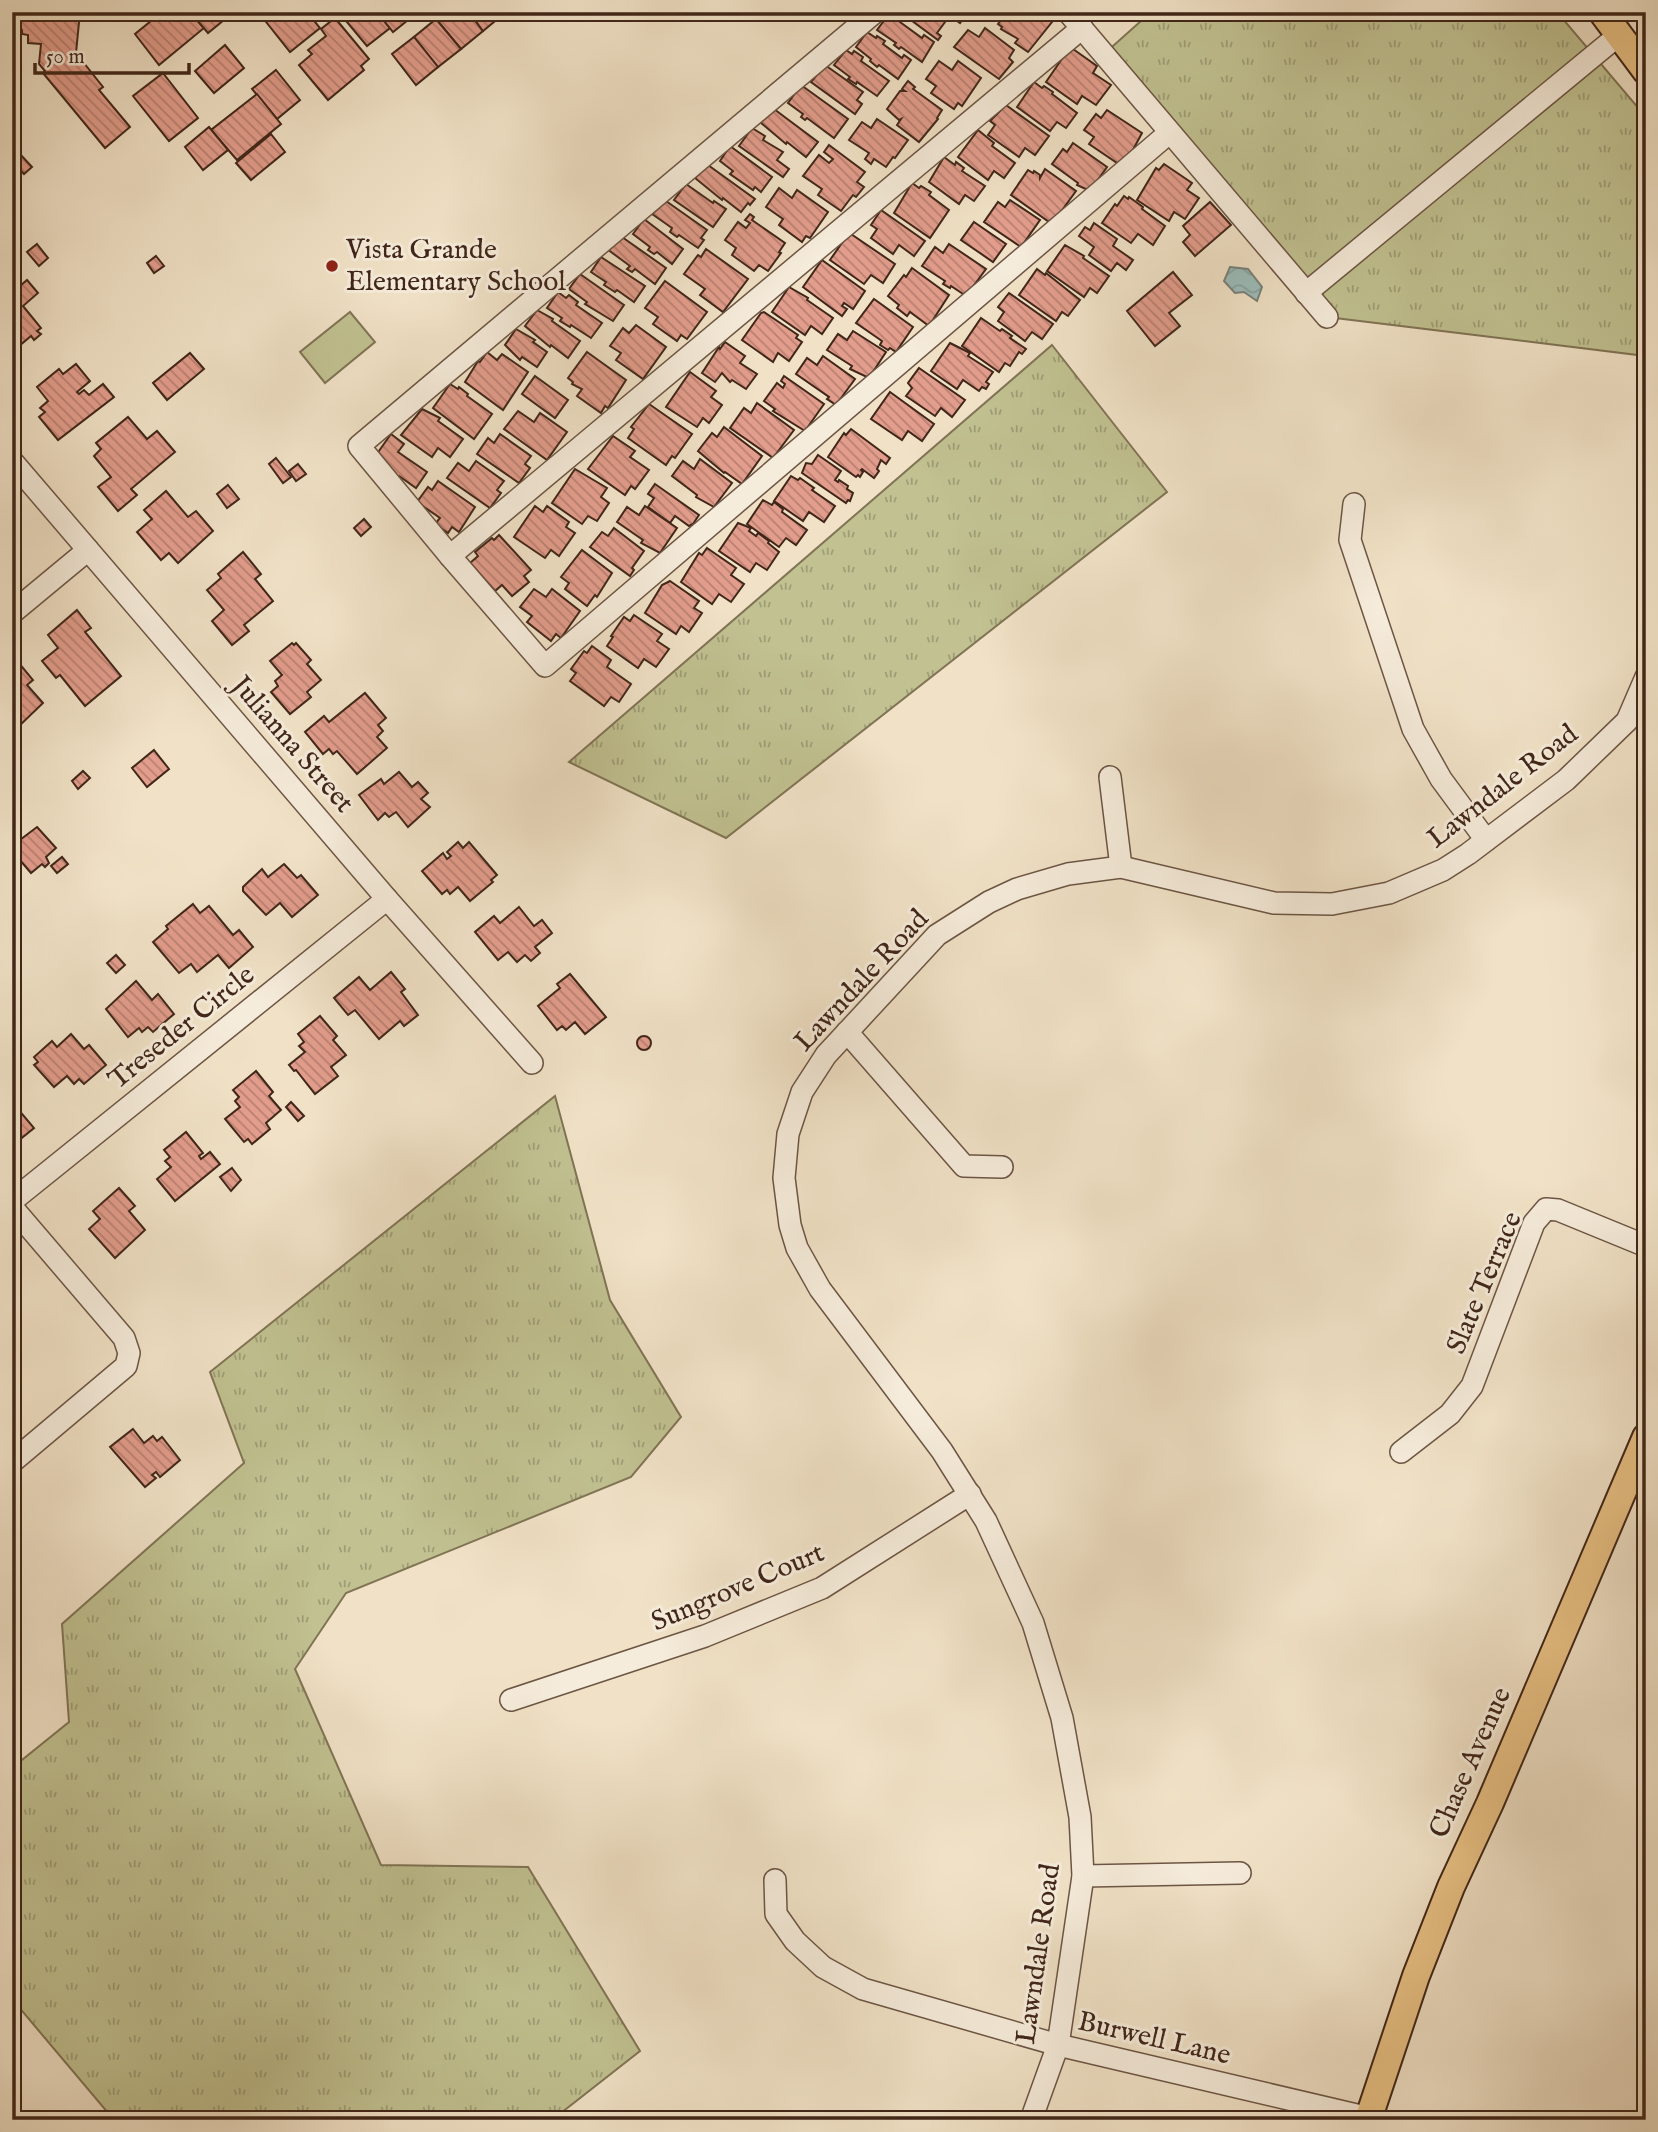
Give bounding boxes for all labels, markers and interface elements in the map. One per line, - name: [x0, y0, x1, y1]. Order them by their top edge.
- scale bar: [35, 32, 189, 76]
- text: 50 m: [46, 44, 85, 71]
- place label: Vista Grande Elementary School: [345, 233, 566, 300]
- marker: Vista Grande Elementary School: [324, 258, 340, 274]
- street label: Julianna Street: [221, 667, 361, 821]
- street label: Lawndale Road: [1421, 717, 1585, 857]
- street label: Lawndale Road: [787, 903, 937, 1059]
- street label: Treseder Circle: [102, 958, 262, 1098]
- street label: Slate Terrace: [1439, 1207, 1531, 1359]
- street label: Sungrove Court: [646, 1536, 830, 1640]
- street label: Chase Avenue: [1422, 1682, 1520, 1844]
- street label: Lawndale Road: [1009, 1862, 1069, 2046]
- street label: Burwell Lane: [1074, 2004, 1234, 2074]

